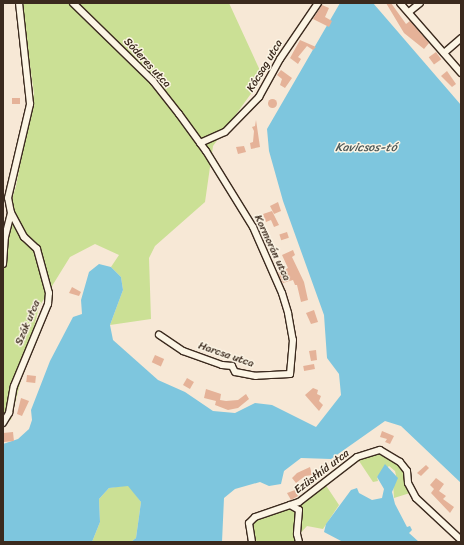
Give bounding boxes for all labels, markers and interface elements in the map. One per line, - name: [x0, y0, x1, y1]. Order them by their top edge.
- street label: Sóderes utca: [121, 35, 173, 91]
- street label: Kócsag utca: [244, 38, 286, 94]
- water label: Kavicsos-tó: [335, 141, 397, 155]
- street label: Kormorán utca: [251, 213, 293, 283]
- street label: Szák utca: [13, 298, 43, 348]
- street label: Harcsa utca: [196, 339, 256, 371]
- street label: Ezüsthíd utca: [292, 447, 352, 497]

